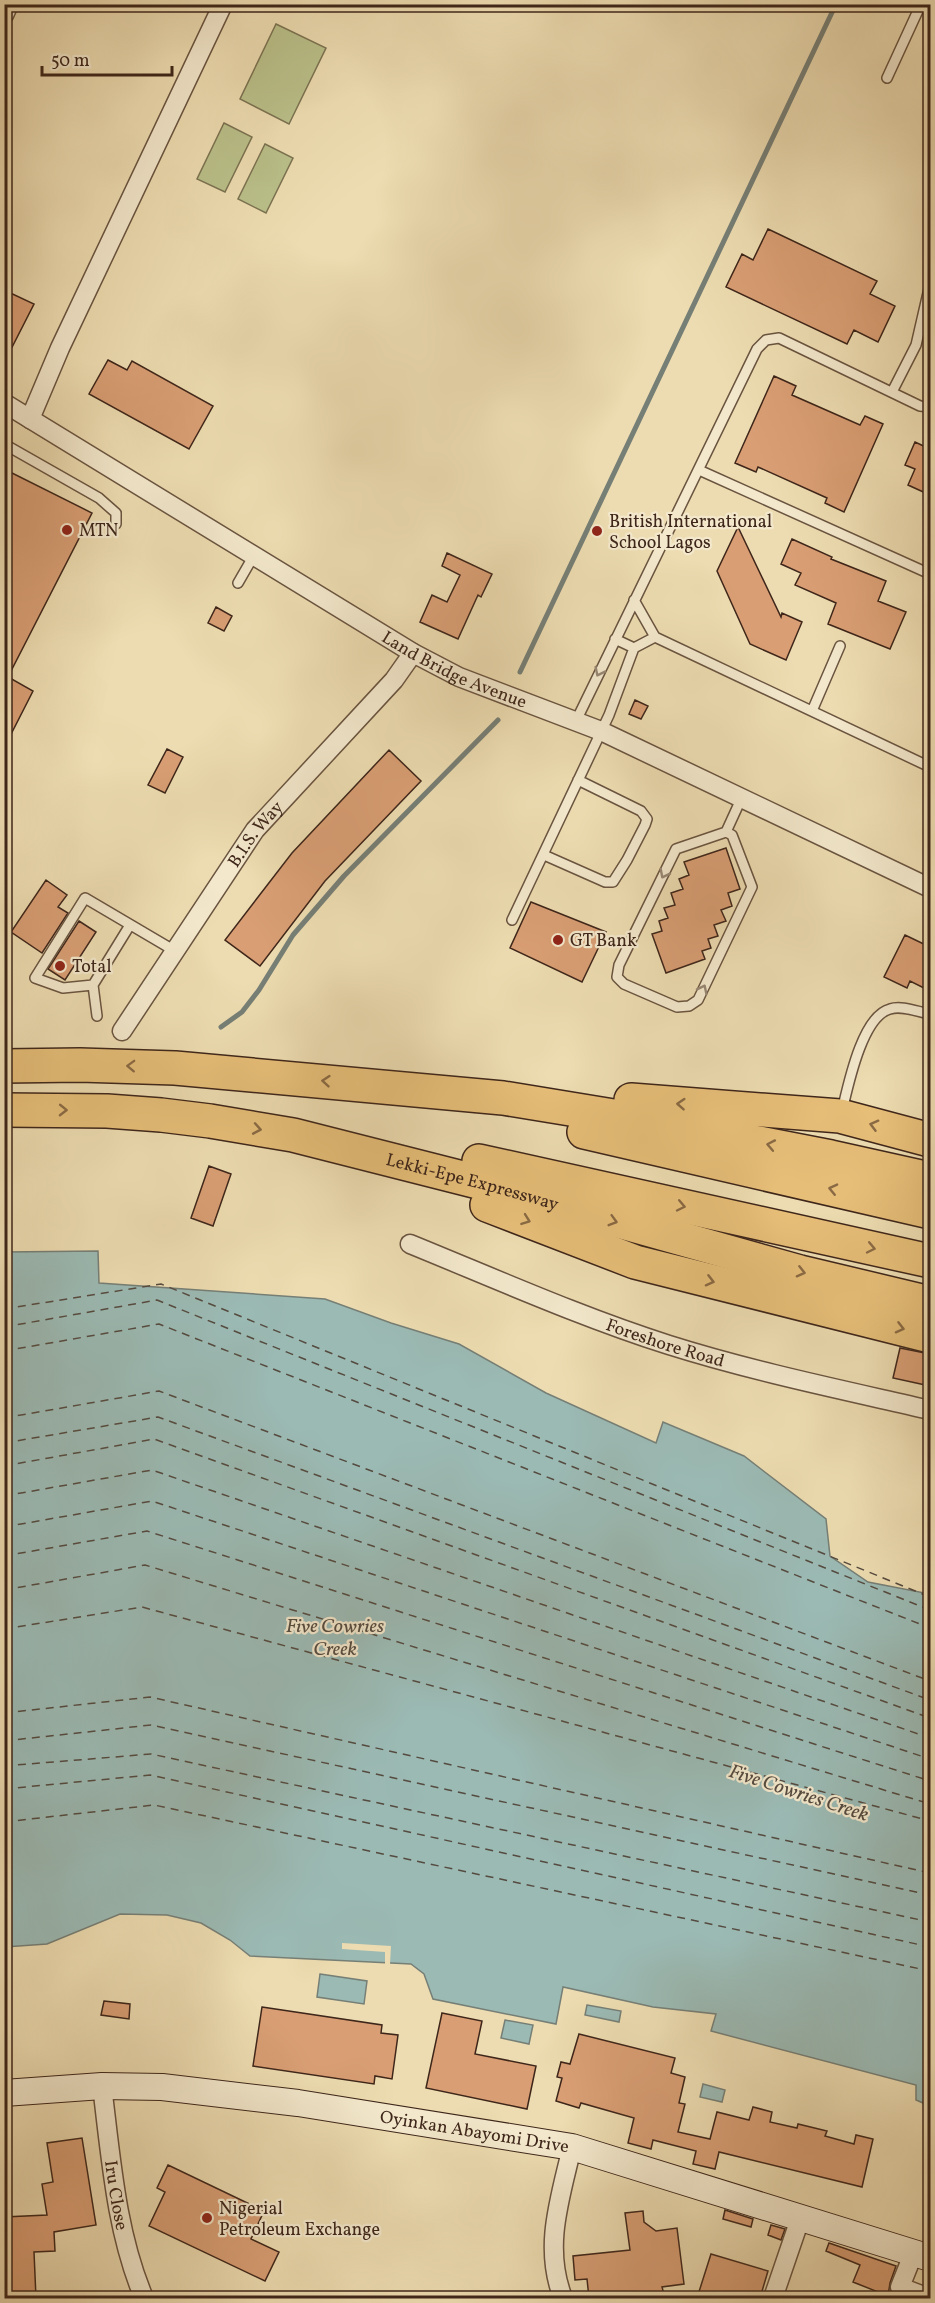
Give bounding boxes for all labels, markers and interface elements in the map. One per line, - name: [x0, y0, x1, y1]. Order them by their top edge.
- scale bar: [42, 39, 172, 77]
- text: 50 m: [51, 49, 90, 74]
- place label: British International School Lagos: [609, 510, 772, 556]
- place label: MTN: [79, 519, 118, 544]
- marker: MTN: [60, 523, 74, 537]
- marker: British International School Lagos: [590, 524, 604, 538]
- street label: Land Bridge Avenue: [376, 626, 530, 716]
- one-way arrow: [595, 665, 607, 676]
- street label: B.I.S. Way: [223, 796, 290, 873]
- one-way arrow: [660, 868, 671, 878]
- place label: GT Bank: [570, 929, 637, 954]
- marker: GT Bank: [551, 933, 565, 947]
- place label: Total: [72, 955, 112, 980]
- marker: Total: [53, 959, 67, 973]
- one-way arrow: [696, 984, 708, 995]
- one-way arrow: [127, 1060, 136, 1073]
- one-way arrow: [321, 1074, 330, 1087]
- one-way arrow: [676, 1098, 685, 1111]
- one-way arrow: [58, 1104, 67, 1116]
- one-way arrow: [869, 1119, 879, 1132]
- one-way arrow: [251, 1122, 261, 1135]
- one-way arrow: [766, 1139, 776, 1152]
- street label: Lekki-Epe Expressway: [383, 1148, 562, 1218]
- one-way arrow: [828, 1183, 838, 1196]
- one-way arrow: [676, 1198, 686, 1211]
- one-way arrow: [520, 1212, 531, 1225]
- one-way arrow: [607, 1214, 618, 1226]
- one-way arrow: [866, 1240, 876, 1253]
- one-way arrow: [796, 1264, 806, 1277]
- one-way arrow: [705, 1274, 715, 1287]
- street label: Foreshore Road: [602, 1313, 727, 1375]
- one-way arrow: [894, 1320, 904, 1333]
- water label: Five Cowries Creek: [286, 1613, 385, 1664]
- water label: Five Cowries Creek: [725, 1758, 872, 1830]
- street label: Oyinkan Abayomi Drive: [378, 2105, 571, 2160]
- street label: Iru Close: [97, 2159, 133, 2233]
- place label: Nigerial Petroleum Exchange: [219, 2197, 380, 2243]
- marker: Nigerial Petroleum Exchange: [200, 2211, 214, 2225]

